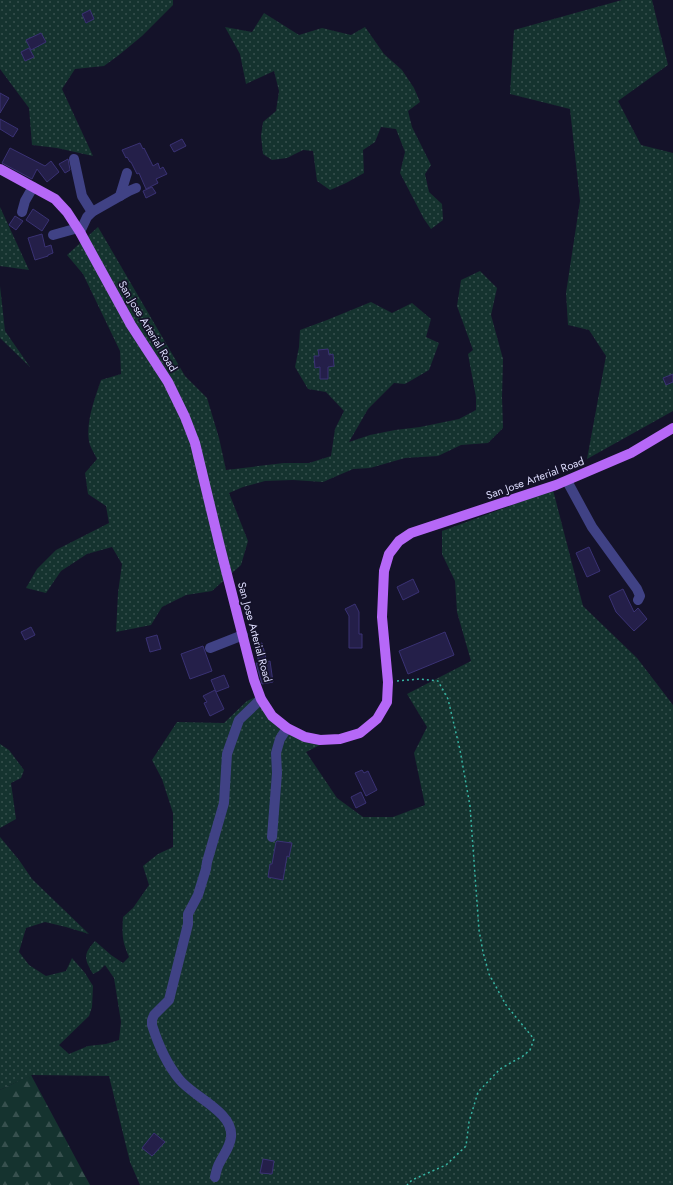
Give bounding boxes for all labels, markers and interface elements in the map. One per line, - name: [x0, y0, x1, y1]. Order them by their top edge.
- street label: San Jose Arterial Road: [115, 278, 181, 374]
- street label: San Jose Arterial Road: [484, 453, 586, 503]
- street label: San Jose Arterial Road: [234, 580, 276, 684]

